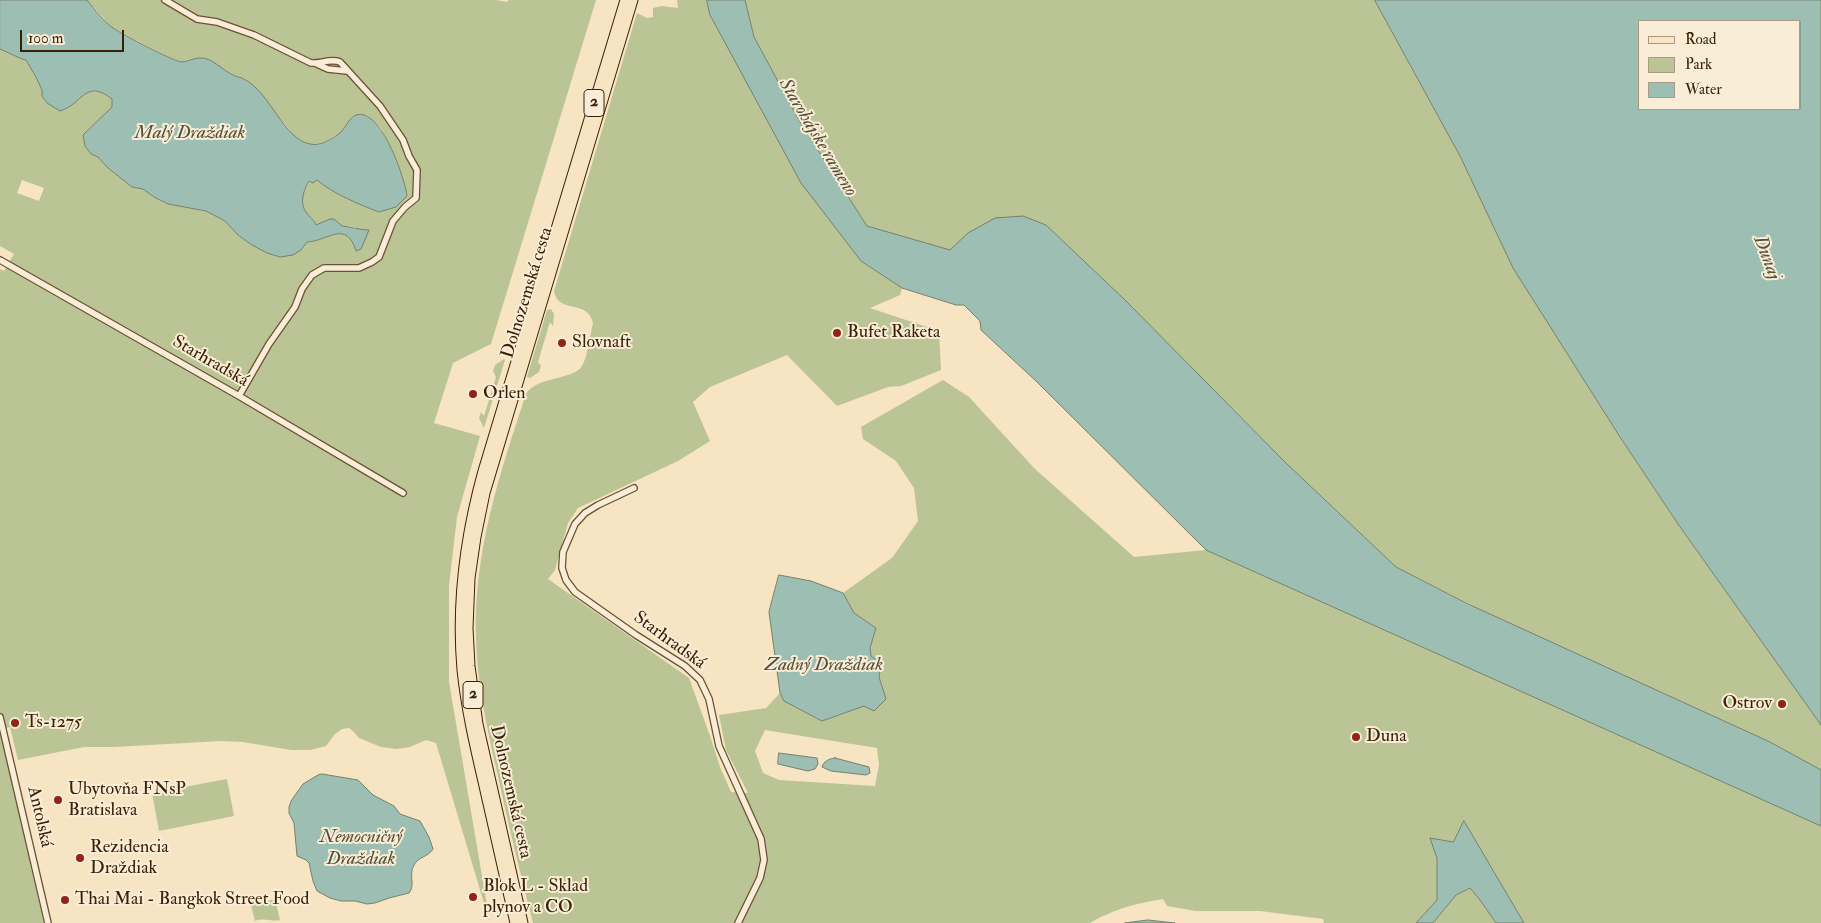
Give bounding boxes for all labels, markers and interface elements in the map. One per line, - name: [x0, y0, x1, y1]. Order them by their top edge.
- scale bar: [22, 20, 126, 52]
- legend: [1638, 20, 1801, 110]
- text: 100 m: [28, 29, 63, 48]
- text: Road: [1685, 30, 1716, 49]
- text: Park: [1685, 55, 1712, 74]
- water label: Starohájske rameno: [773, 75, 861, 201]
- text: Water: [1685, 80, 1722, 99]
- road number: 2: [584, 90, 604, 116]
- water label: Malý Draždiak: [135, 123, 245, 145]
- street label: Dolnozemská cesta: [498, 225, 558, 361]
- water label: Dunaj: [1747, 233, 1785, 283]
- place label: Bufet Raketa: [847, 322, 940, 344]
- marker: Bufet Raketa: [831, 327, 843, 339]
- street label: Starhradská: [168, 332, 252, 392]
- place label: Slovnaft: [572, 332, 631, 354]
- marker: Slovnaft: [556, 337, 568, 349]
- place label: Orlen: [483, 383, 526, 405]
- marker: Orlen: [467, 388, 479, 400]
- street label: Starhradská: [629, 607, 709, 675]
- water label: Zadný Draždiak: [765, 655, 883, 677]
- road number: 2: [463, 682, 483, 708]
- place label: Ostrov: [1722, 693, 1772, 715]
- marker: Ostrov: [1776, 698, 1788, 710]
- place label: Ts-1275: [25, 712, 82, 734]
- marker: Ts-1275: [9, 717, 21, 729]
- street label: Dolnozemská cesta: [484, 723, 536, 861]
- place label: Duna: [1366, 726, 1407, 748]
- marker: Duna: [1350, 731, 1362, 743]
- place label: Ubytovňa FNsP Bratislava: [68, 779, 186, 822]
- street label: Antolská: [22, 785, 56, 849]
- marker: Ubytovňa FNsP Bratislava: [52, 794, 64, 806]
- water label: Nemocničný Draždiak: [320, 827, 402, 871]
- place label: Rezidencia Draždiak: [90, 837, 169, 880]
- marker: Rezidencia Draždiak: [74, 852, 86, 864]
- place label: Blok L - Sklad plynov a CO: [483, 876, 588, 919]
- place label: Thai Mai - Bangkok Street Food: [75, 889, 309, 911]
- marker: Blok L - Sklad plynov a CO: [467, 891, 479, 903]
- marker: Thai Mai - Bangkok Street Food: [59, 894, 71, 906]

